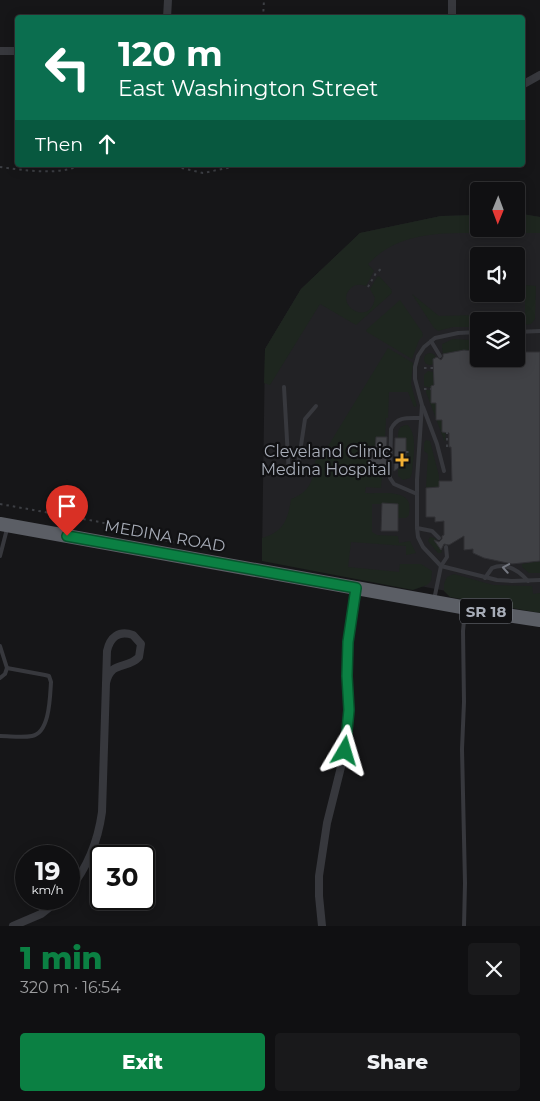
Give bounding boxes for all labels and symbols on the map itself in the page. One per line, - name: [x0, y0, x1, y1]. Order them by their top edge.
- north arrow: [470, 182, 525, 238]
- place label: Cleveland Clinic Medina Hospital: [261, 442, 391, 479]
- marker: Cleveland Clinic Medina Hospital: [395, 453, 409, 467]
- pin: [46, 485, 88, 536]
- street label: MEDINA ROAD: [103, 516, 227, 556]
- one-way arrow: [502, 563, 511, 573]
- road number: SR 18: [460, 598, 512, 624]
- position arrow: [318, 724, 370, 776]
- speed limit sign: 30: [90, 845, 155, 910]

